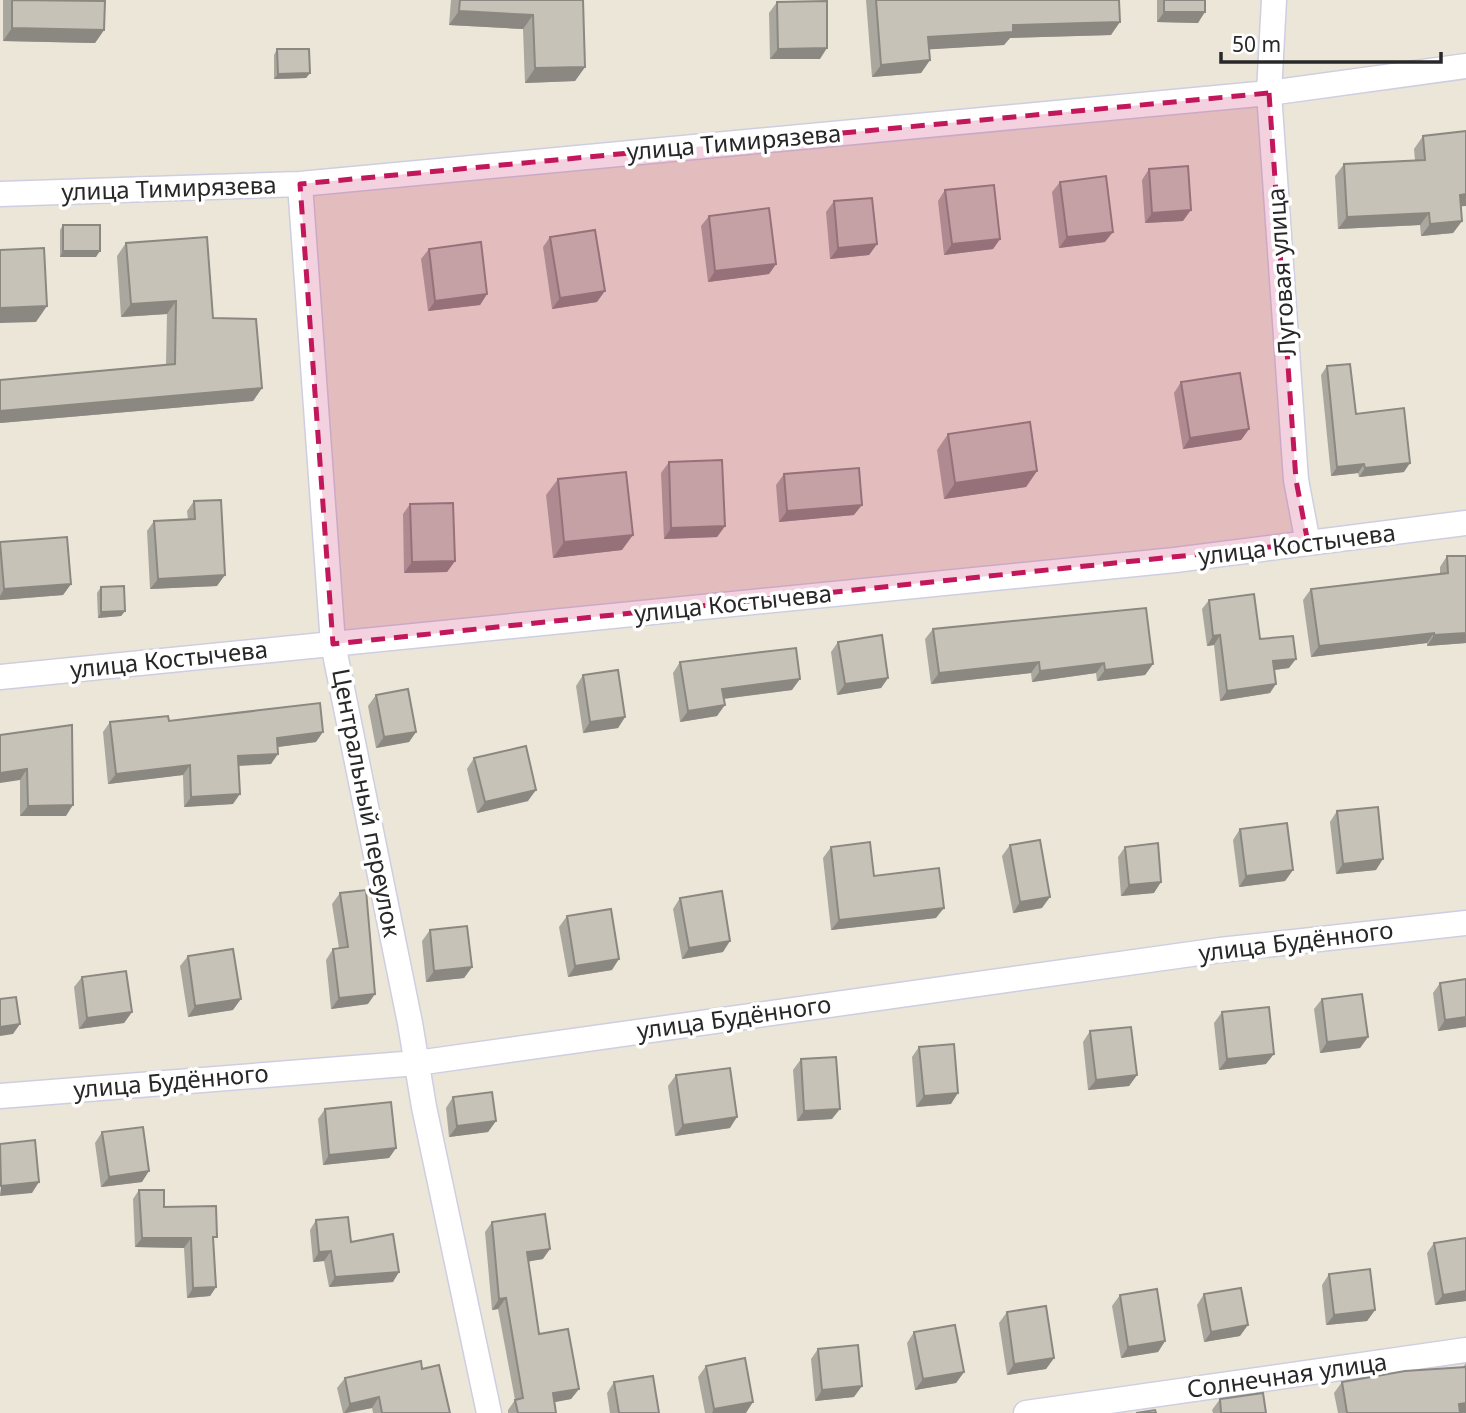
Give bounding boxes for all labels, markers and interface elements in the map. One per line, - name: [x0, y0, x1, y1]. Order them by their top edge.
- scale bar: [1221, 21, 1442, 65]
- text: 50 m: [1232, 30, 1281, 58]
- street label: улица Тимирязева: [625, 116, 842, 167]
- street label: улица Тимирязева: [61, 167, 277, 208]
- street label: Луговая улица: [1258, 187, 1303, 357]
- street label: улица Костычева: [1196, 515, 1397, 572]
- street label: улица Костычева: [632, 576, 833, 629]
- street label: улица Костычева: [68, 632, 269, 685]
- street label: Центральный переулок: [325, 666, 410, 940]
- street label: улица Будённого: [1197, 912, 1395, 969]
- street label: улица Будённого: [635, 987, 833, 1046]
- street label: улица Будённого: [72, 1056, 270, 1105]
- street label: Солнечная улица: [1185, 1344, 1389, 1405]

